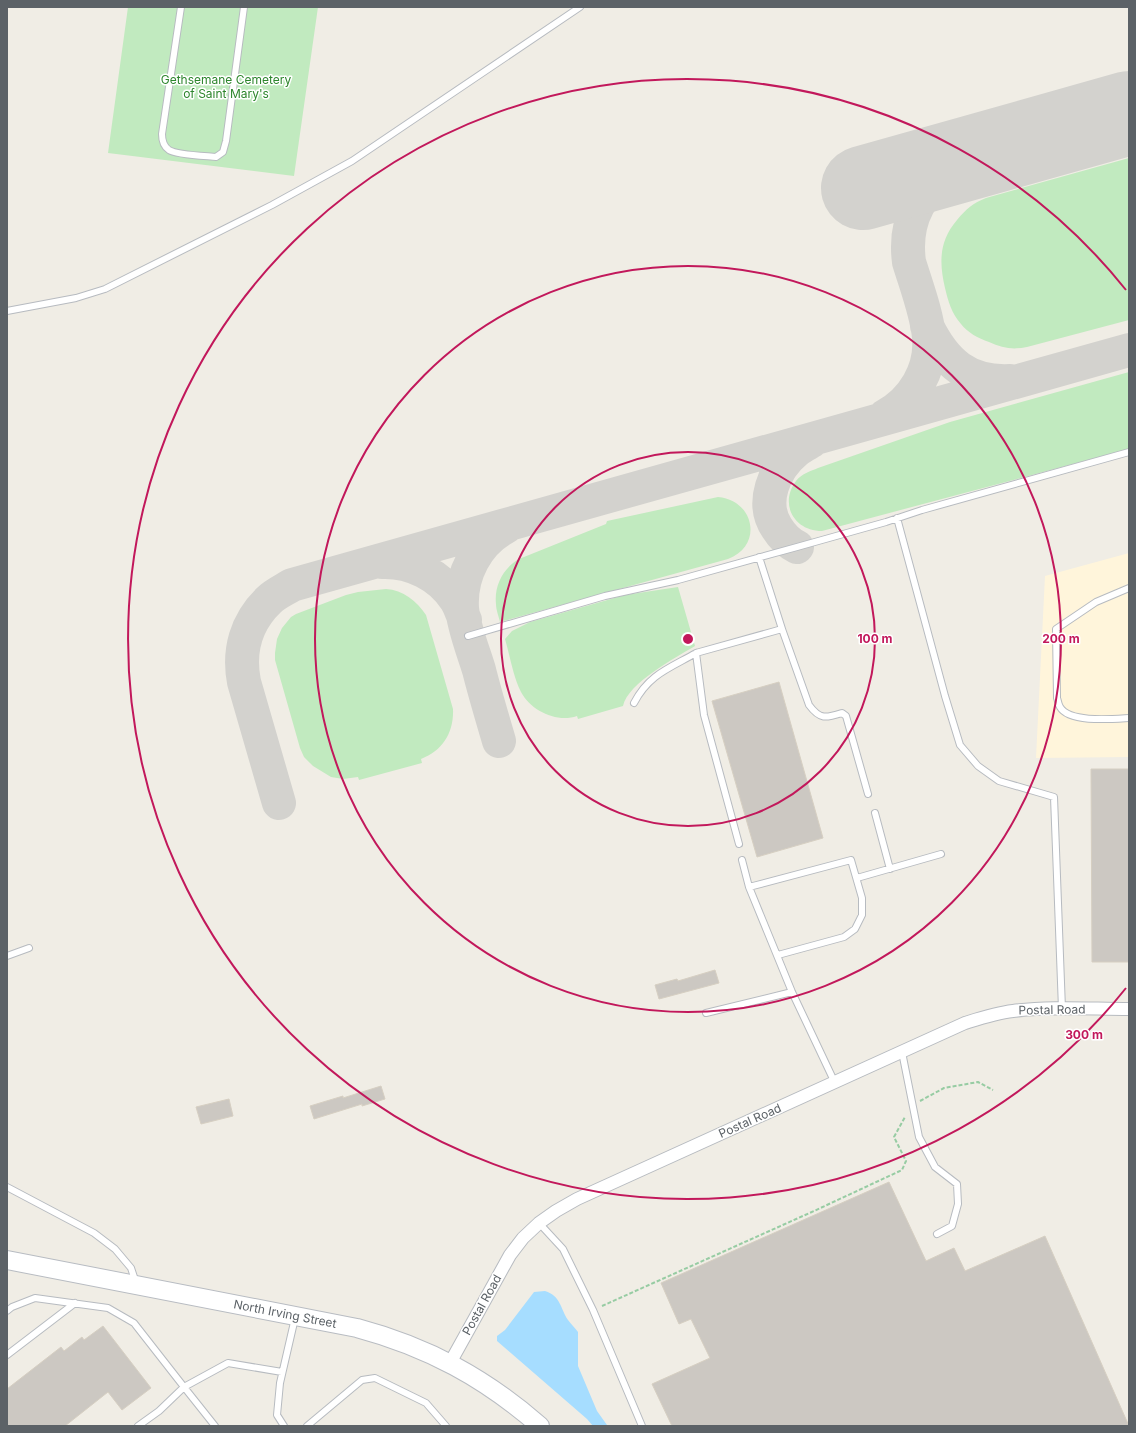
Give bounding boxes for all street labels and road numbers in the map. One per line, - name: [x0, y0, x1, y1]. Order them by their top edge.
- street label: Postal Road: [1018, 1001, 1086, 1018]
- street label: Postal Road: [716, 1100, 783, 1141]
- street label: Postal Road: [459, 1272, 504, 1338]
- street label: North Irving Street: [232, 1296, 338, 1331]

